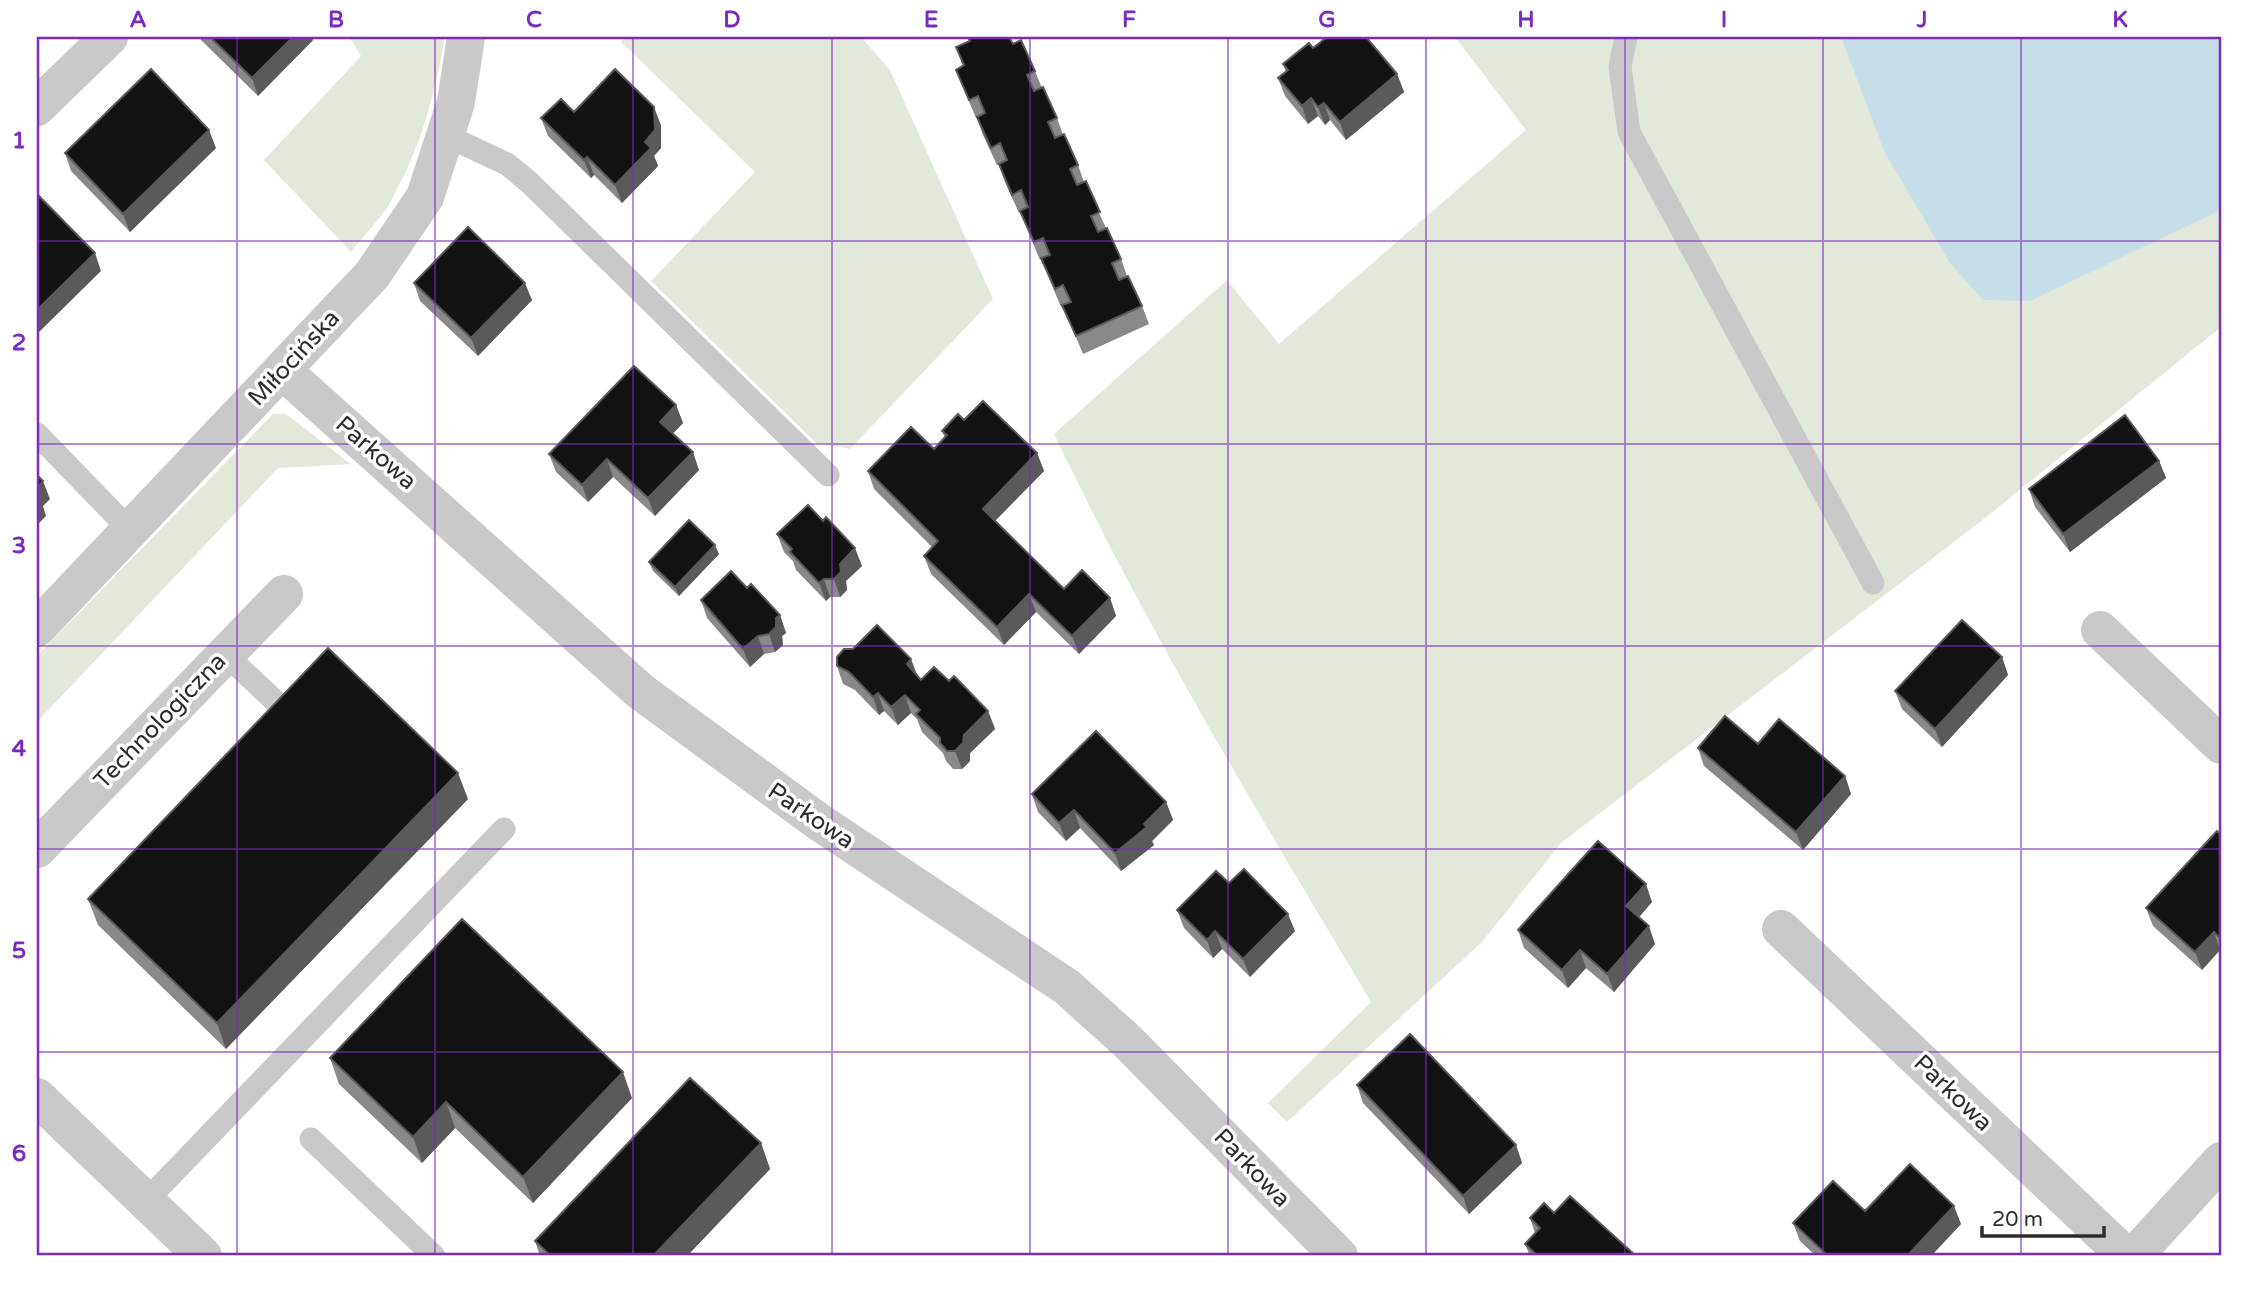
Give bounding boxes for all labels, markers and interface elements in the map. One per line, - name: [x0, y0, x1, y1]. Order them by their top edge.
- text: A: [129, 6, 147, 34]
- text: B: [328, 6, 344, 34]
- text: C: [526, 6, 542, 34]
- text: D: [723, 6, 741, 34]
- text: E: [924, 6, 938, 34]
- text: F: [1122, 6, 1136, 34]
- text: G: [1318, 6, 1336, 34]
- text: H: [1517, 6, 1535, 34]
- text: I: [1721, 6, 1727, 34]
- text: J: [1916, 6, 1927, 34]
- text: K: [2112, 6, 2128, 34]
- text: 1: [12, 127, 26, 155]
- street label: Miłocińska: [242, 304, 346, 412]
- text: 2: [12, 329, 26, 357]
- street label: Parkowa: [330, 410, 422, 496]
- text: 3: [12, 532, 26, 560]
- street label: Technologiczna: [88, 647, 232, 795]
- text: 4: [12, 735, 27, 763]
- street label: Parkowa: [762, 777, 860, 855]
- text: 5: [12, 937, 26, 965]
- street label: Parkowa: [1908, 1049, 1998, 1137]
- street label: Parkowa: [1208, 1123, 1296, 1213]
- text: 6: [12, 1140, 26, 1168]
- scale bar: [1982, 1195, 2104, 1239]
- text: 20 m: [1992, 1207, 2043, 1232]

